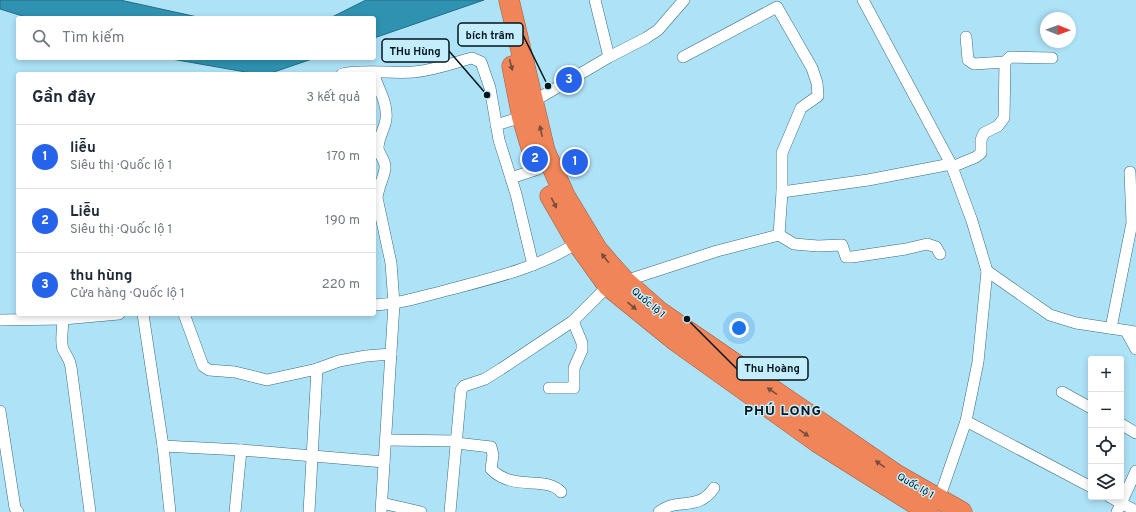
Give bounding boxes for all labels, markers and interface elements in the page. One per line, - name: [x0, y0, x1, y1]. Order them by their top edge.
- north arrow: [1040, 12, 1076, 48]
- search box: [16, 16, 376, 60]
- callout: bích trâm: [458, 23, 523, 46]
- icon: search: [30, 27, 52, 49]
- text: Tìm kiếm: [62, 29, 124, 48]
- text: bích trâm: [466, 29, 514, 43]
- callout: THu Hùng: [382, 39, 449, 62]
- text: THu Hùng: [389, 45, 441, 59]
- one-way arrow: [509, 59, 515, 71]
- pin: 3: [556, 65, 582, 95]
- text: Gần đây: [32, 87, 96, 109]
- text: 3 kết quả: [306, 90, 360, 106]
- one-way arrow: [537, 125, 543, 137]
- text: liễu: [70, 139, 96, 158]
- pin: 2: [522, 144, 548, 174]
- pin: 1: [562, 147, 588, 177]
- text: 1: [42, 149, 48, 165]
- text: 170 m: [326, 149, 360, 165]
- text: Siêu thị · Quốc lộ 1: [70, 158, 172, 174]
- one-way arrow: [551, 198, 557, 209]
- text: Liễu: [70, 203, 100, 222]
- text: 2: [41, 213, 49, 229]
- text: 190 m: [325, 213, 360, 229]
- text: Siêu thị · Quốc lộ 1: [70, 222, 172, 238]
- one-way arrow: [601, 253, 610, 264]
- text: thu hùng: [70, 267, 133, 286]
- text: 3: [41, 277, 49, 293]
- text: 220 m: [322, 277, 360, 293]
- street label: Quốc lộ 1: [628, 285, 668, 321]
- text: Cửa hàng · Quốc lộ 1: [70, 286, 185, 302]
- one-way arrow: [627, 301, 637, 310]
- your location: [729, 318, 749, 338]
- map controls: [1088, 356, 1124, 500]
- button: +: [1088, 356, 1124, 392]
- callout: Thu Hoàng: [737, 357, 808, 380]
- text: Thu Hoàng: [744, 362, 800, 376]
- one-way arrow: [767, 387, 778, 395]
- button: −: [1088, 392, 1124, 428]
- district label: PHÚ LONG: [744, 402, 822, 420]
- button: locate: [1088, 428, 1124, 464]
- one-way arrow: [799, 429, 809, 437]
- one-way arrow: [875, 460, 885, 468]
- button: layers: [1088, 464, 1124, 500]
- street label: Quốc lộ 1: [895, 471, 936, 502]

